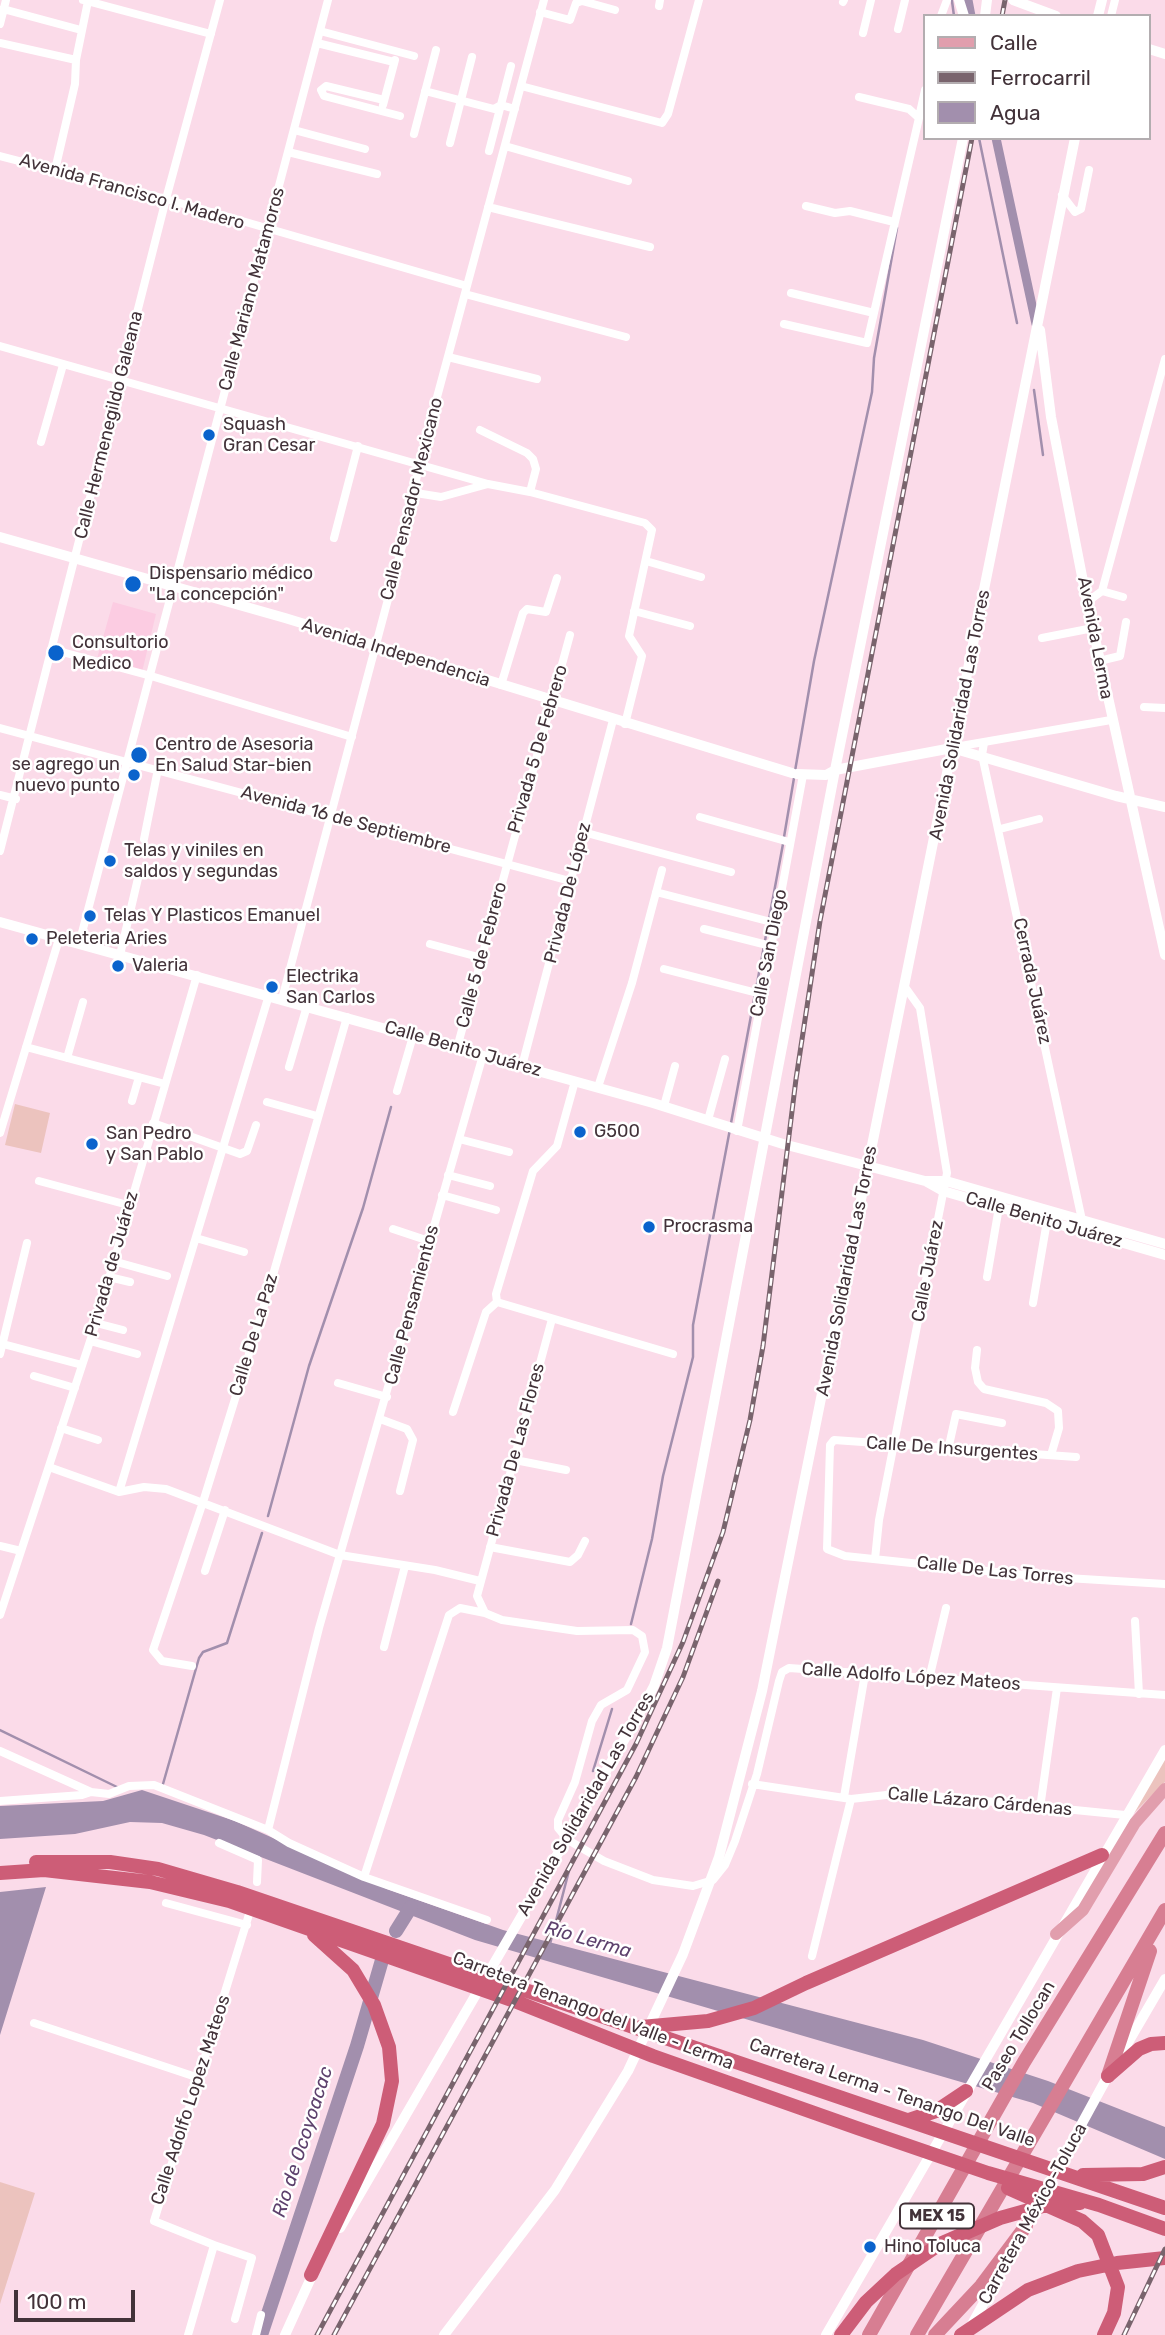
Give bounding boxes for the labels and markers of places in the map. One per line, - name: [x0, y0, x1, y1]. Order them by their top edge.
- place label: Squash Gran Cesar: [223, 414, 315, 457]
- marker: Squash Gran Cesar: [201, 427, 217, 443]
- place label: Dispensario médico "La concepción": [149, 563, 313, 606]
- marker: Dispensario médico "La concepción": [123, 574, 143, 594]
- place label: Consultorio Medico: [72, 632, 169, 674]
- marker: Consultorio Medico: [46, 643, 66, 663]
- place label: Centro de Asesoria En Salud Star-bien: [155, 734, 313, 776]
- marker: Centro de Asesoria En Salud Star-bien: [129, 745, 149, 765]
- place label: se agrego un nuevo punto: [12, 754, 120, 796]
- marker: se agrego un nuevo punto: [126, 767, 142, 783]
- place label: Telas y viniles en saldos y segundas: [124, 840, 278, 882]
- marker: Telas y viniles en saldos y segundas: [102, 853, 118, 869]
- place label: Telas Y Plasticos Emanuel: [104, 905, 320, 927]
- marker: Telas Y Plasticos Emanuel: [82, 908, 98, 924]
- place label: Peleteria Aries: [46, 928, 167, 950]
- marker: Peleteria Aries: [24, 931, 40, 947]
- place label: Valeria: [132, 955, 188, 977]
- marker: Valeria: [110, 958, 126, 974]
- place label: Electrika San Carlos: [286, 966, 375, 1009]
- marker: Electrika San Carlos: [264, 979, 280, 995]
- place label: G500: [594, 1121, 640, 1143]
- place label: San Pedro y San Pablo: [106, 1123, 204, 1166]
- marker: G500: [572, 1124, 588, 1140]
- marker: San Pedro y San Pablo: [84, 1136, 100, 1152]
- place label: Procrasma: [663, 1216, 753, 1238]
- marker: Procrasma: [641, 1219, 657, 1235]
- place label: Hino Toluca: [884, 2236, 981, 2258]
- marker: Hino Toluca: [862, 2239, 878, 2255]

